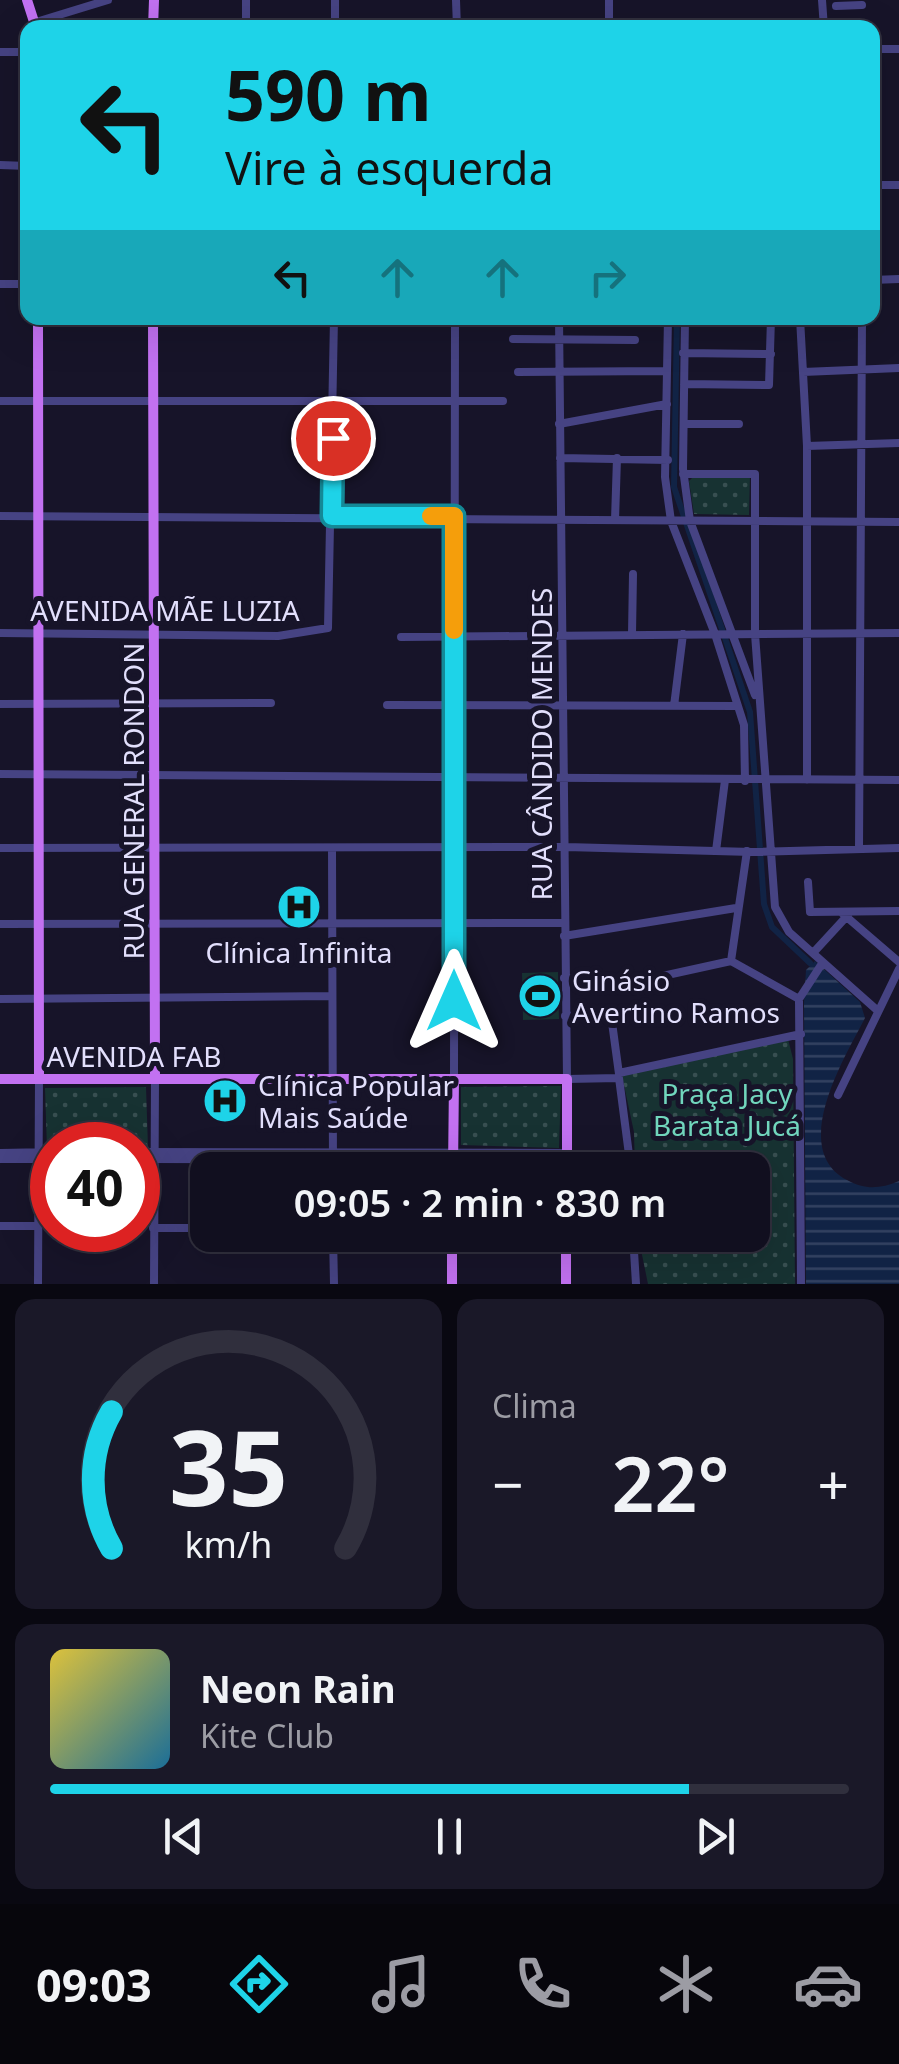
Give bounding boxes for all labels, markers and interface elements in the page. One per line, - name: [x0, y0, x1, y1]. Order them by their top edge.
- text: 590 m: [225, 46, 432, 142]
- icon: left: [60, 60, 190, 190]
- text: Vire à esquerda: [225, 137, 554, 198]
- icon: left: [265, 250, 320, 305]
- icon: ahead: [370, 250, 425, 305]
- icon: ahead: [475, 250, 530, 305]
- icon: right: [580, 250, 635, 305]
- pin: [291, 396, 376, 481]
- icon: arrive: [306, 411, 361, 466]
- street label: RUA CÂNDIDO MENDES: [522, 588, 560, 900]
- street label: AVENIDA MÃE LUZIA: [30, 591, 300, 629]
- street label: RUA GENERAL RONDON: [114, 643, 152, 960]
- hospital icon: Clínica Infinita: [276, 884, 322, 930]
- place label: Clínica Infinita: [205, 933, 393, 971]
- position arrow: [402, 949, 506, 1053]
- place label: Ginásio Avertino Ramos: [572, 961, 780, 1031]
- sports icon: Ginásio Avertino Ramos: [517, 973, 563, 1019]
- street label: AVENIDA FAB: [46, 1037, 222, 1075]
- place label: Clínica Popular Mais Saúde: [258, 1066, 454, 1136]
- park label: Praça Jacy Barata Jucá: [653, 1074, 801, 1144]
- hospital icon: Clínica Popular Mais Saúde: [202, 1078, 248, 1124]
- speed limit sign: 40: [30, 1122, 160, 1252]
- text: 09:05 · 2 min · 830 m: [294, 1176, 666, 1228]
- text: Clima: [492, 1384, 577, 1427]
- text: 35: [169, 1395, 288, 1536]
- text: 22°: [612, 1432, 729, 1534]
- text: −: [492, 1446, 523, 1521]
- text: +: [818, 1446, 849, 1521]
- text: km/h: [185, 1520, 272, 1568]
- text: Neon Rain: [200, 1662, 396, 1714]
- text: Kite Club: [200, 1714, 334, 1757]
- icon: previous: [156, 1809, 211, 1864]
- icon: pause: [422, 1809, 477, 1864]
- icon: next: [688, 1809, 743, 1864]
- icon: directions: [224, 1949, 294, 2019]
- icon: music: [366, 1949, 436, 2019]
- icon: phone: [508, 1949, 578, 2019]
- icon: climate: [651, 1949, 721, 2019]
- icon: car: [793, 1949, 863, 2019]
- text: 09:03: [36, 1954, 152, 2015]

